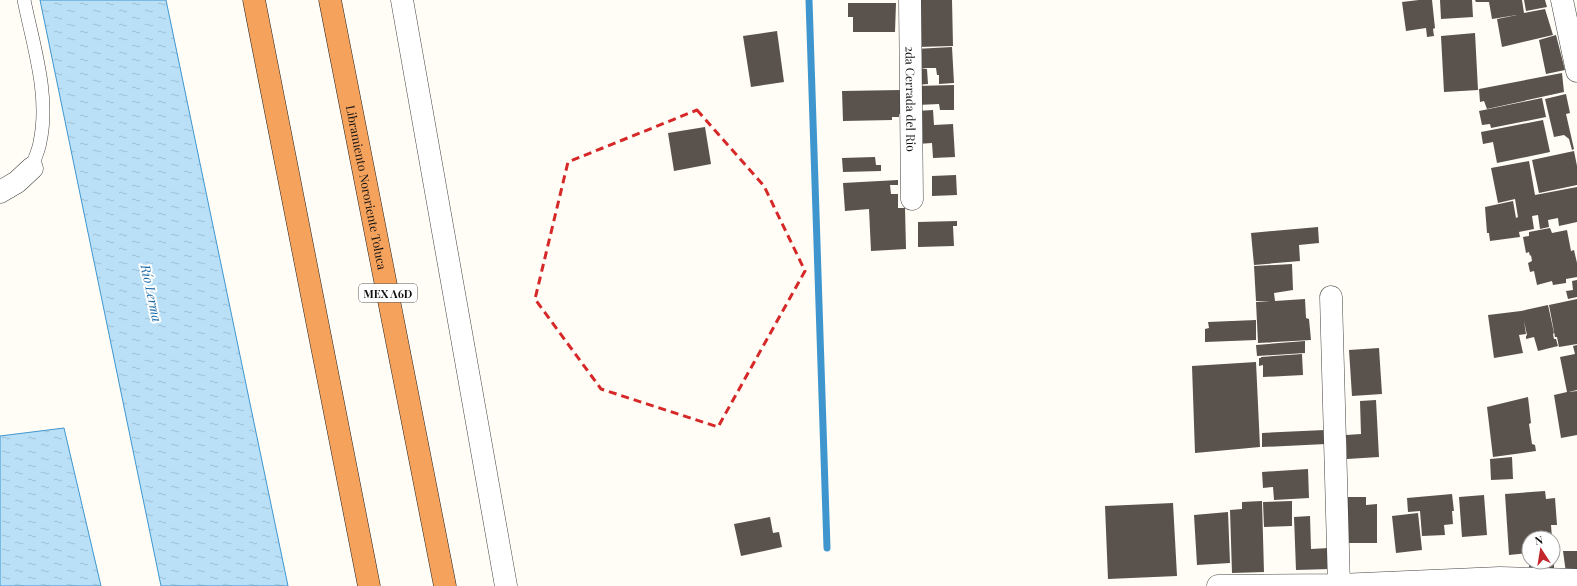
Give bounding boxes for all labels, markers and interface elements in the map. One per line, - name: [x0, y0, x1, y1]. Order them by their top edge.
- street label: 2da Cerrada del Rio: [902, 46, 920, 152]
- street label: Libramiento Nororiente Toluca: [343, 104, 391, 271]
- water label: Río Lerma: [137, 262, 166, 323]
- road number: MEX A6D: [359, 284, 417, 302]
- north arrow: [1521, 530, 1561, 570]
- text: N: [1533, 532, 1544, 548]

